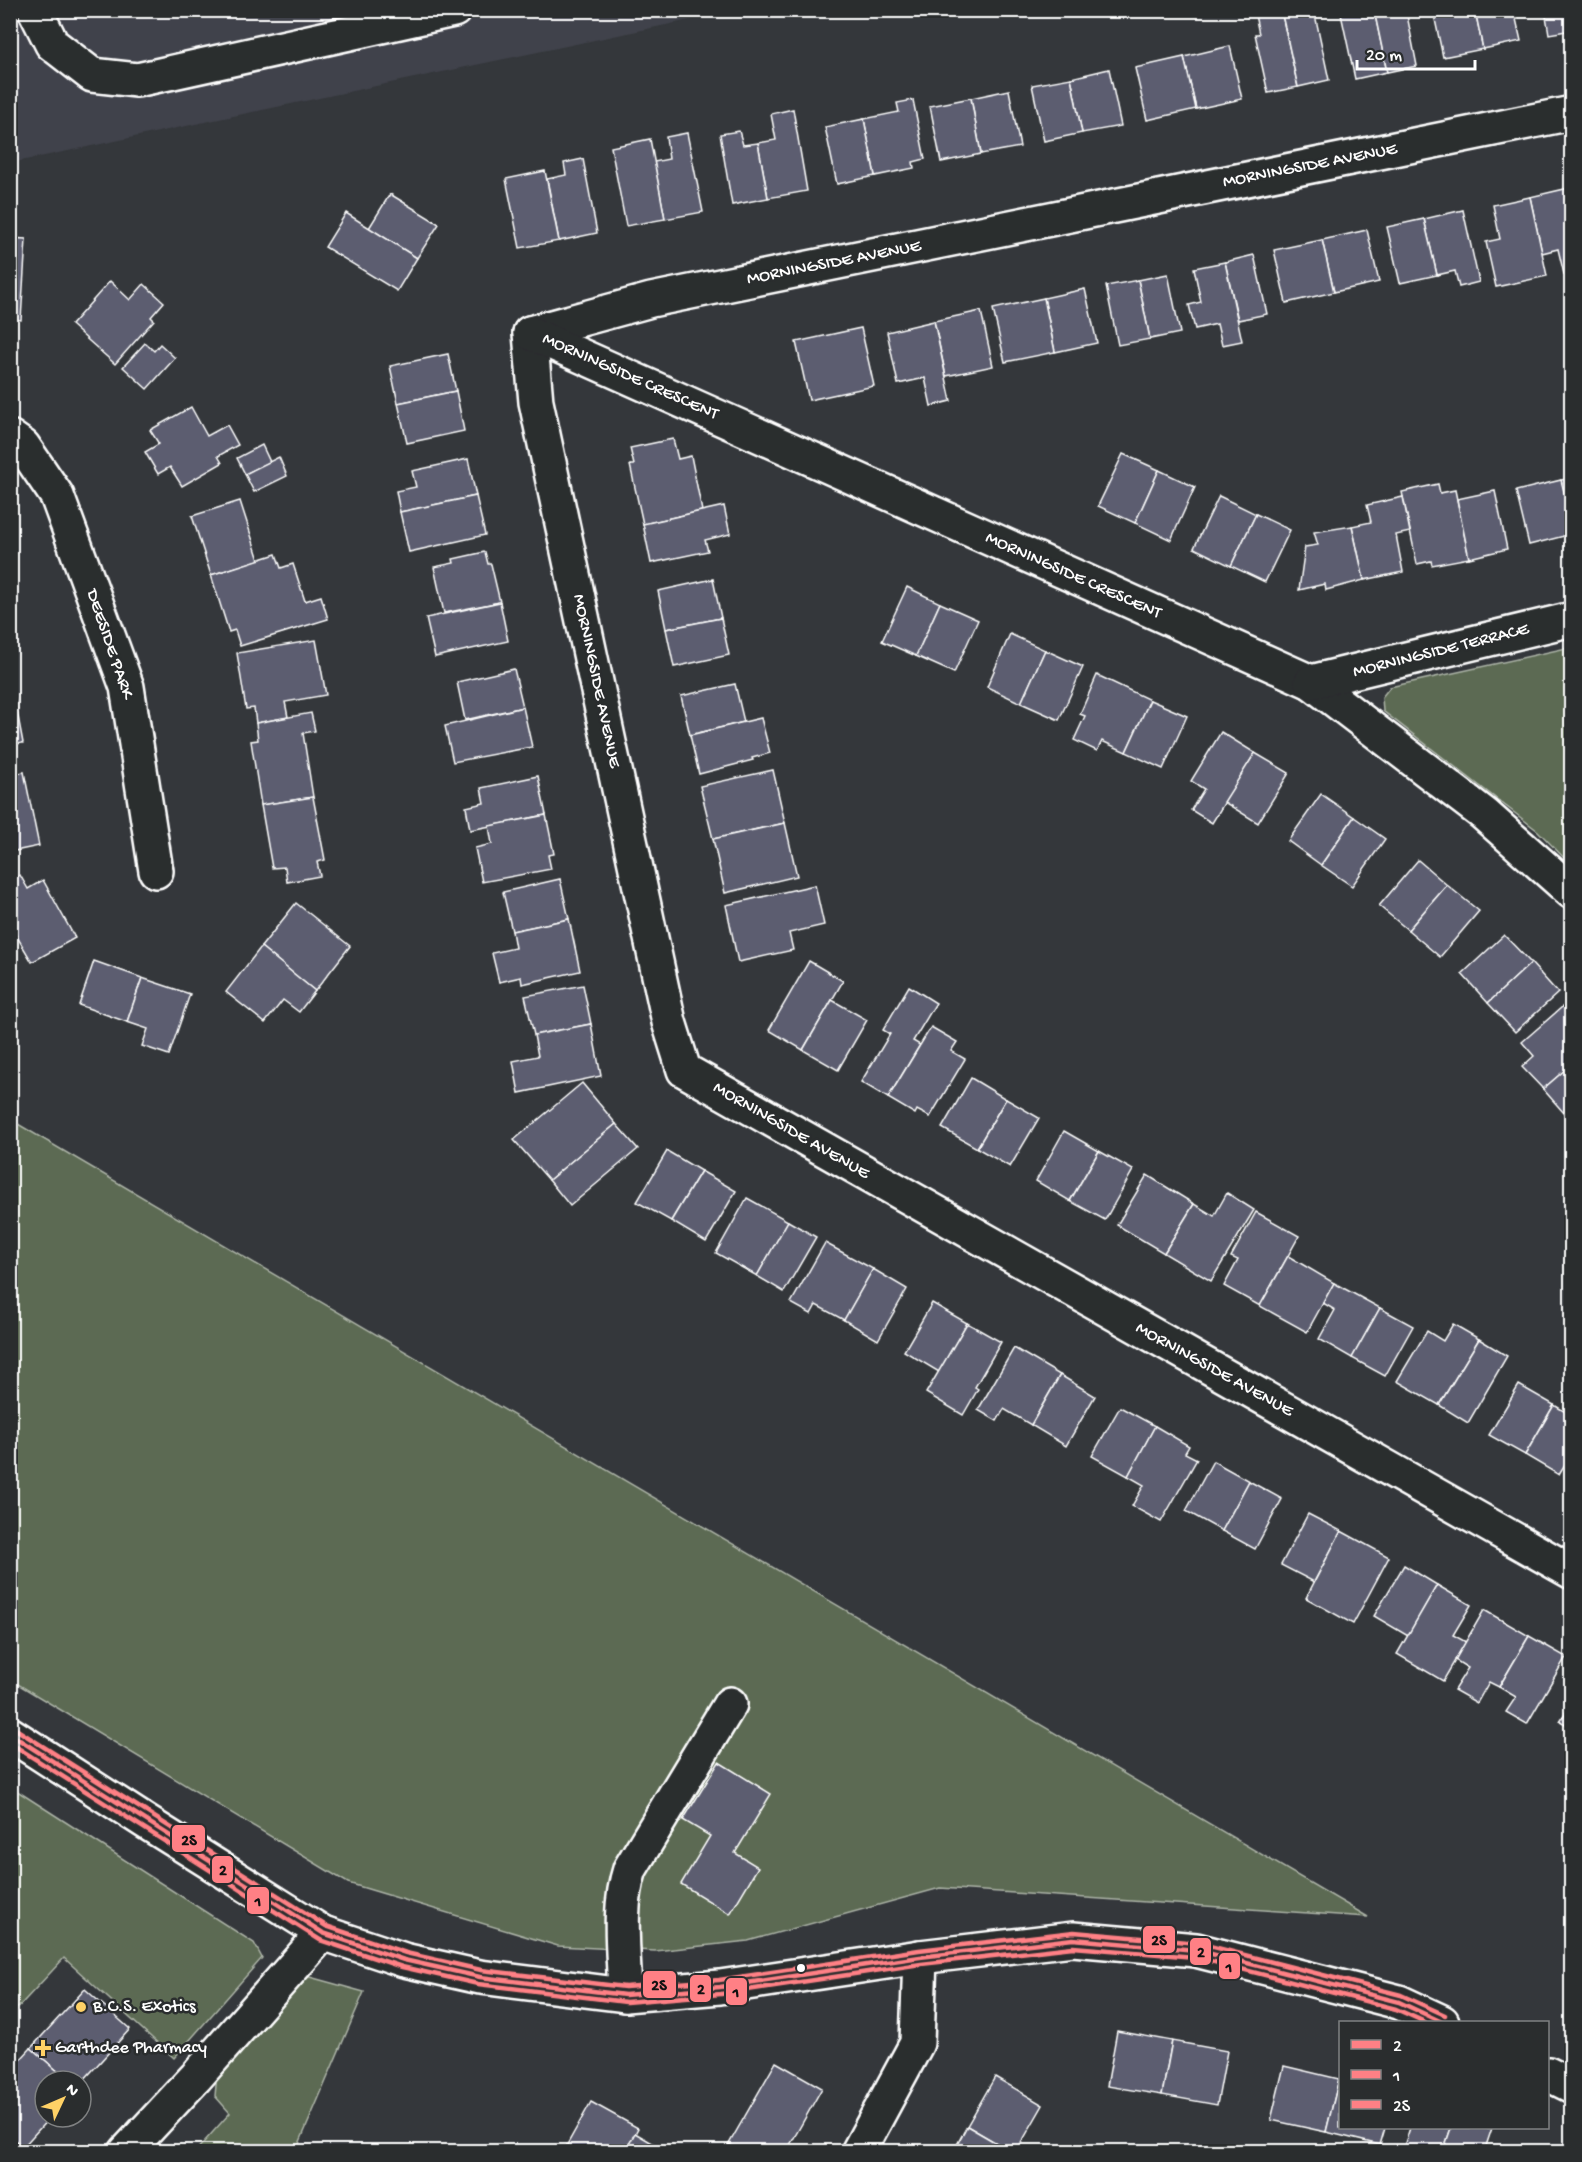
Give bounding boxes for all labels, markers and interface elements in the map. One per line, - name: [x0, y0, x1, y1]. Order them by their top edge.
- scale bar: [1357, 33, 1476, 71]
- text: 20 m: [1366, 46, 1402, 67]
- street label: MORNINGSIDE AVENUE: [1221, 139, 1400, 193]
- street label: MORNINGSIDE AVENUE: [745, 236, 924, 290]
- street label: MORNINGSIDE CRESCENT: [539, 329, 722, 426]
- street label: MORNINGSIDE CRESCENT: [982, 528, 1165, 625]
- street label: DEESIDE PARK: [80, 586, 138, 703]
- street label: MORNINGSIDE AVENUE: [567, 592, 625, 771]
- street label: MORNINGSIDE TERRACE: [1351, 619, 1532, 683]
- street label: MORNINGSIDE AVENUE: [709, 1078, 874, 1185]
- street label: MORNINGSIDE AVENUE: [1131, 1318, 1297, 1422]
- line badge: 2S: [171, 1824, 206, 1853]
- text: 2S: [181, 1833, 197, 1852]
- line badge: 2: [211, 1855, 234, 1884]
- text: 2: [219, 1863, 227, 1882]
- line badge: 1: [246, 1886, 270, 1915]
- text: 1: [254, 1894, 261, 1913]
- line badge: 2S: [1142, 1925, 1176, 1954]
- text: 2S: [1151, 1933, 1167, 1952]
- line badge: 2: [1189, 1937, 1212, 1966]
- text: 2: [1197, 1945, 1205, 1964]
- line badge: 1: [1218, 1952, 1241, 1980]
- text: 1: [1225, 1960, 1232, 1979]
- unlabelled marker: [795, 1962, 807, 1974]
- line badge: 2S: [642, 1970, 677, 1999]
- line badge: 2: [689, 1974, 712, 2003]
- line badge: 1: [725, 1977, 748, 2006]
- text: 2S: [651, 1978, 667, 1997]
- text: 2: [697, 1982, 705, 2001]
- text: 1: [732, 1985, 739, 2004]
- place label: B.C.S. Exotics: [92, 1997, 197, 2018]
- marker: B.C.S. Exotics: [74, 2000, 88, 2014]
- legend: [1339, 2021, 1549, 2129]
- text: 2: [1393, 2037, 1402, 2058]
- place label: Garthdee Pharmacy: [55, 2038, 207, 2059]
- marker: Garthdee Pharmacy: [36, 2041, 50, 2055]
- text: 1: [1392, 2067, 1400, 2088]
- north arrow: [33, 2069, 93, 2129]
- text: N: [61, 2081, 82, 2102]
- text: 2S: [1393, 2097, 1411, 2118]

